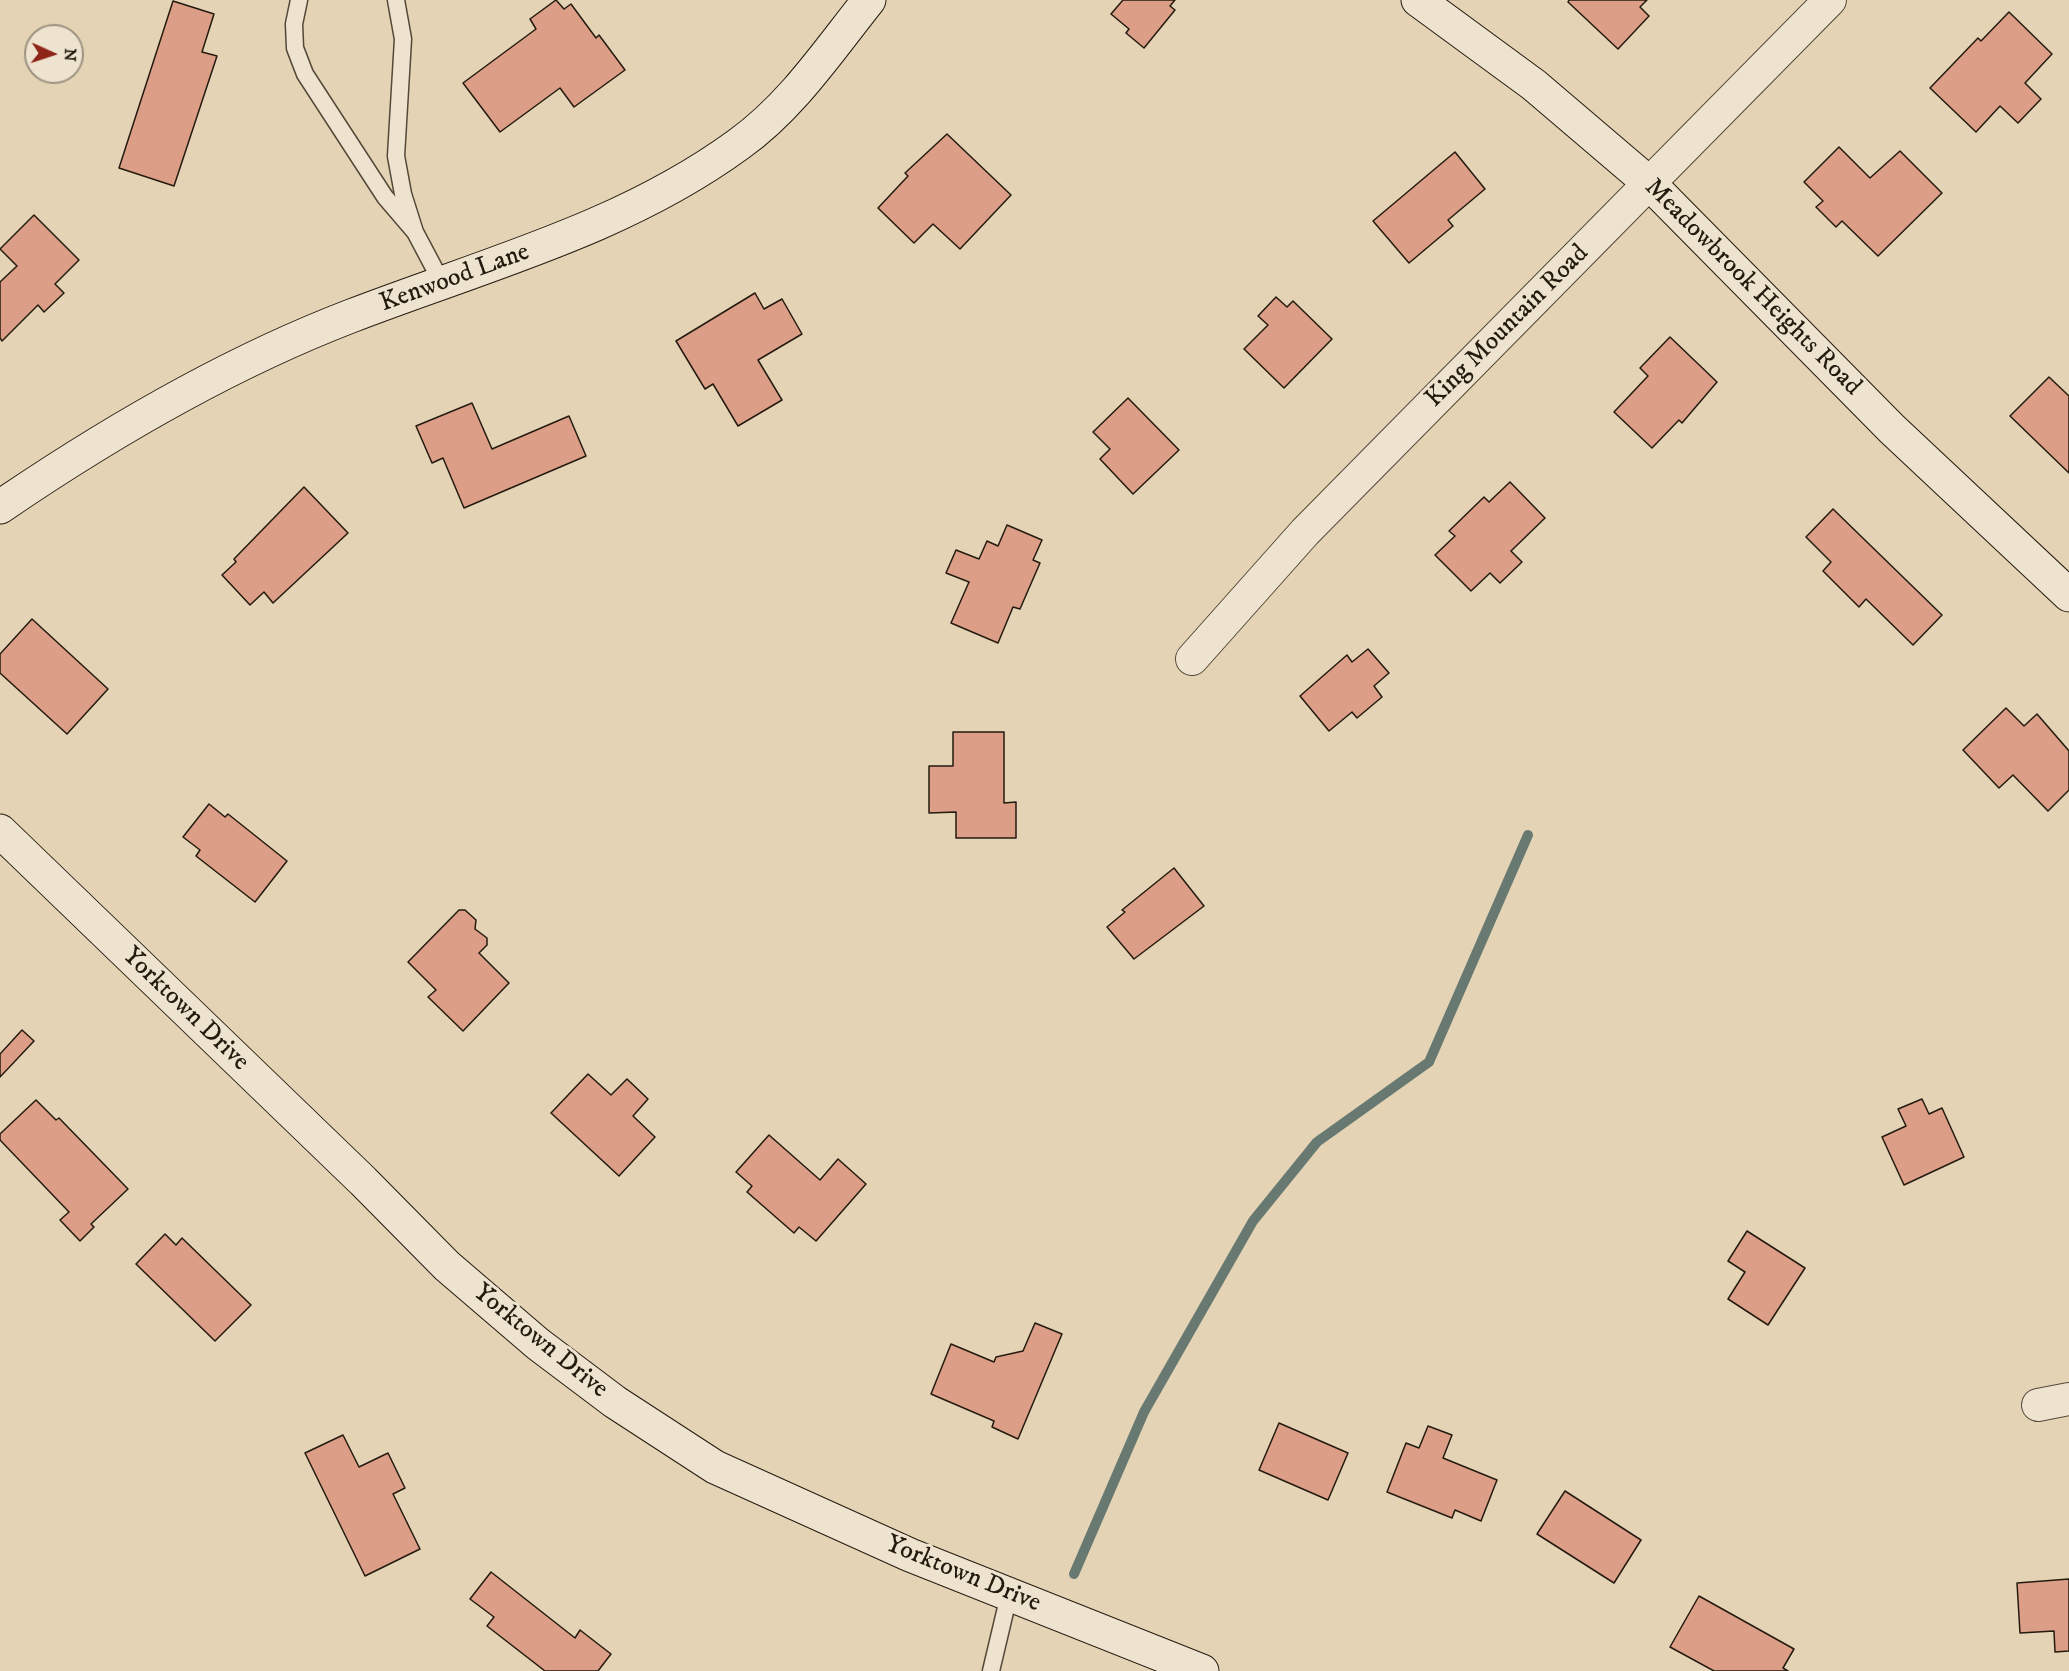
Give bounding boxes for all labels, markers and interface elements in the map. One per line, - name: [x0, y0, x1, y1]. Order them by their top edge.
- north arrow: [24, 24, 84, 84]
- text: N: [60, 48, 80, 62]
- street label: Meadowbrook Heights Road: [1637, 173, 1867, 403]
- street label: Kenwood Lane: [376, 238, 534, 320]
- street label: King Mountain Road: [1420, 239, 1596, 415]
- street label: Yorktown Drive: [115, 942, 255, 1078]
- street label: Yorktown Drive: [466, 1278, 614, 1406]
- street label: Yorktown Drive: [881, 1530, 1045, 1620]

